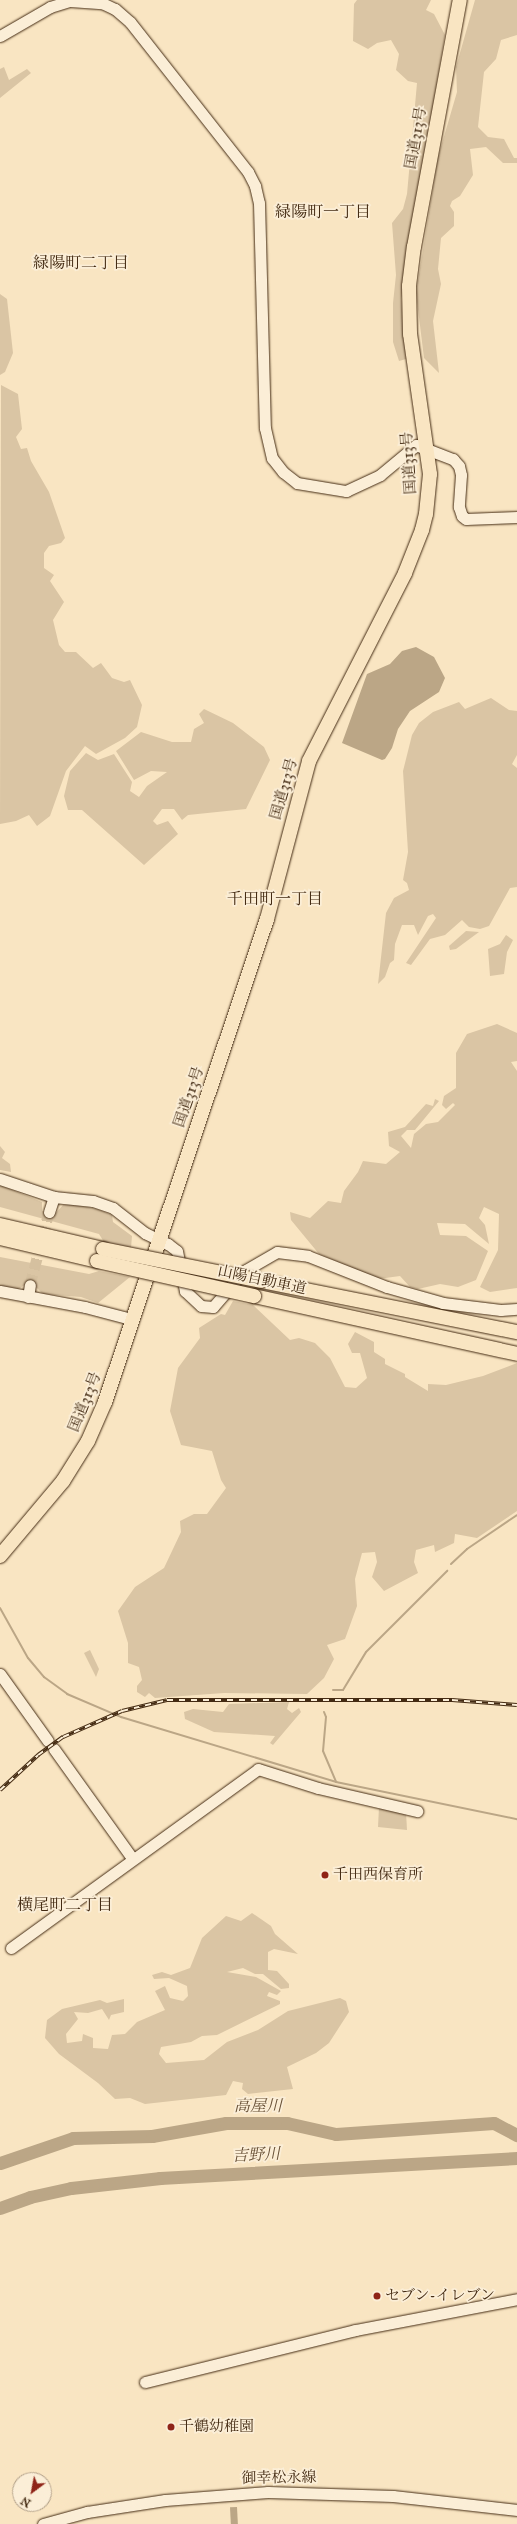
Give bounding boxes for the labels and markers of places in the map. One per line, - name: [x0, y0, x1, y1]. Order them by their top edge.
- place label: 千田西保育所: [333, 1866, 423, 1884]
- marker: 千田西保育所: [320, 1870, 330, 1880]
- place label: セブン-イレブン: [385, 2287, 496, 2305]
- marker: セブン-イレブン: [372, 2291, 382, 2301]
- place label: 千鶴幼稚園: [179, 2418, 254, 2436]
- marker: 千鶴幼稚園: [166, 2422, 176, 2432]

